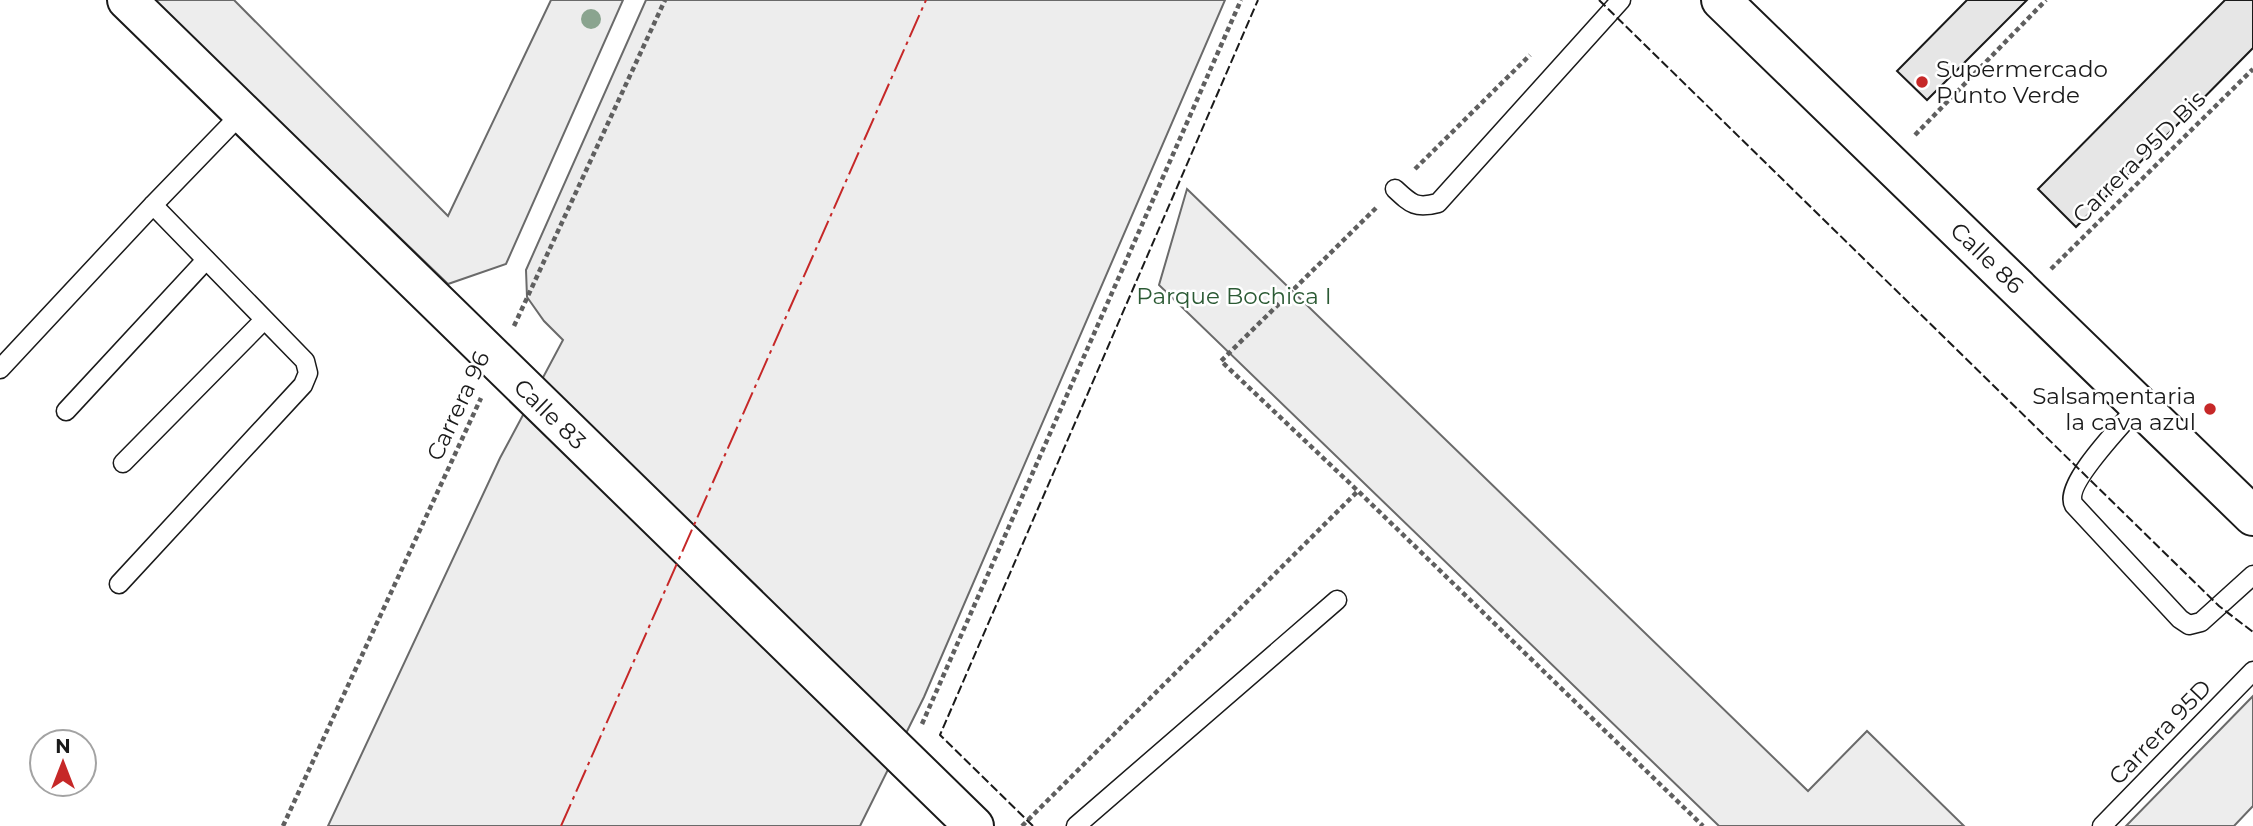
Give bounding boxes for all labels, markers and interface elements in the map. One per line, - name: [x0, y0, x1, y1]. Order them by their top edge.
- place label: Supermercado Punto Verde: [1936, 55, 2108, 109]
- marker: Supermercado Punto Verde: [1914, 74, 1930, 90]
- street label: Carrera 95D Bis: [2067, 85, 2211, 229]
- street label: Calle 86: [1945, 216, 2029, 300]
- park label: Parque Bochica I: [1136, 282, 1332, 310]
- street label: Carrera 96: [420, 347, 496, 465]
- street label: Calle 83: [508, 373, 592, 455]
- place label: Salsamentaria la cava azul: [2032, 382, 2196, 436]
- marker: Salsamentaria la cava azul: [2202, 401, 2218, 417]
- street label: Carrera 95D: [2103, 674, 2217, 790]
- north arrow: [28, 728, 98, 798]
- text: N: [55, 735, 71, 758]

